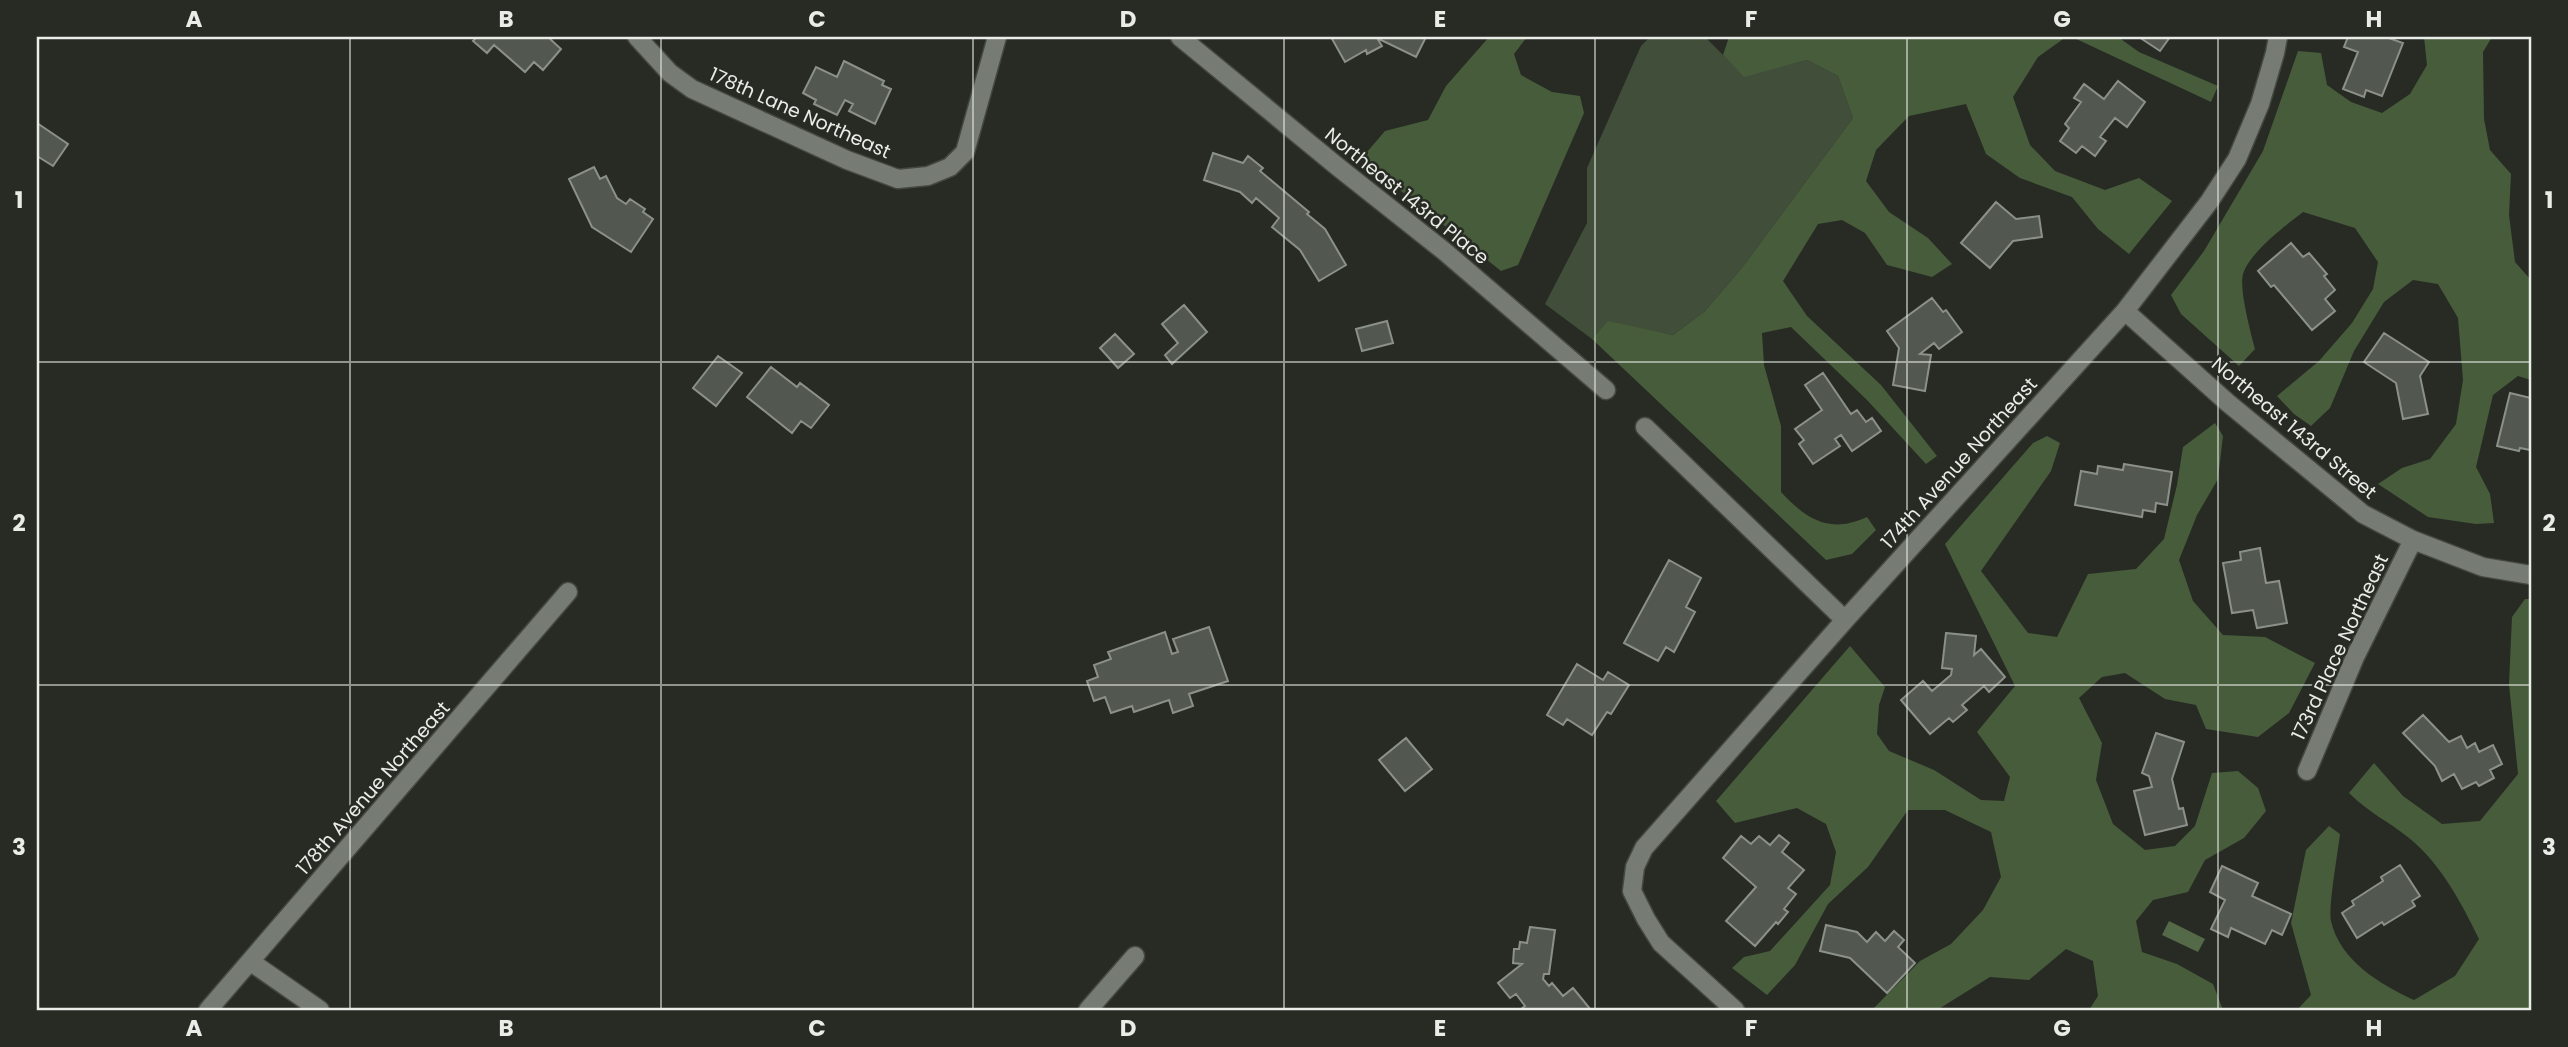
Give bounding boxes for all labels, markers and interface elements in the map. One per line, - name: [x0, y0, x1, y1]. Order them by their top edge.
- text: A: [186, 3, 203, 35]
- text: B: [498, 3, 514, 35]
- text: C: [808, 3, 826, 35]
- text: D: [1120, 3, 1136, 35]
- text: E: [1434, 3, 1446, 35]
- text: F: [1745, 3, 1757, 35]
- text: G: [2053, 3, 2071, 35]
- text: H: [2366, 3, 2382, 35]
- street label: 178th Lane Northeast: [705, 61, 895, 165]
- street label: Northeast 143rd Place: [1319, 121, 1495, 271]
- text: 1: [15, 184, 23, 216]
- text: 1: [2545, 184, 2553, 216]
- street label: Northeast 143rd Street: [2206, 351, 2382, 505]
- street label: 174th Avenue Northeast: [1875, 371, 2043, 555]
- text: 2: [12, 507, 26, 539]
- text: 2: [2542, 507, 2556, 539]
- street label: 173rd Place Northeast: [2285, 549, 2395, 745]
- street label: 178th Avenue Northeast: [290, 695, 456, 881]
- text: 3: [12, 831, 26, 863]
- text: 3: [2542, 831, 2556, 863]
- text: A: [186, 1012, 203, 1044]
- text: B: [498, 1012, 514, 1044]
- text: C: [808, 1012, 826, 1044]
- text: D: [1120, 1012, 1136, 1044]
- text: E: [1434, 1012, 1446, 1044]
- text: F: [1745, 1012, 1757, 1044]
- text: G: [2053, 1012, 2071, 1044]
- text: H: [2366, 1012, 2382, 1044]

